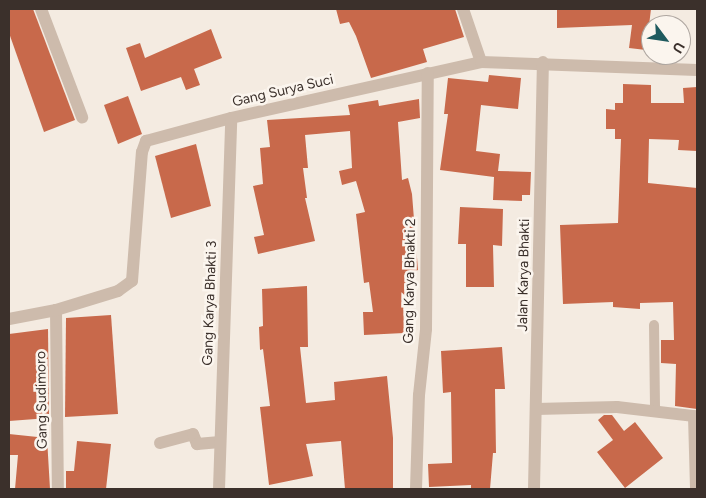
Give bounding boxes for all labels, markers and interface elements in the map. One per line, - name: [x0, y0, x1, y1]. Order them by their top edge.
- north arrow: [641, 15, 691, 65]
- text: U: [669, 39, 688, 56]
- street label: Gang Surya Suci: [231, 71, 335, 111]
- street label: Gang Karya Bhakti 2: [401, 218, 419, 344]
- street label: Jalan Karya Bhakti: [515, 218, 533, 332]
- street label: Gang Karya Bhakti 3: [199, 240, 221, 366]
- street label: Gang Sudimoro: [33, 351, 51, 449]

